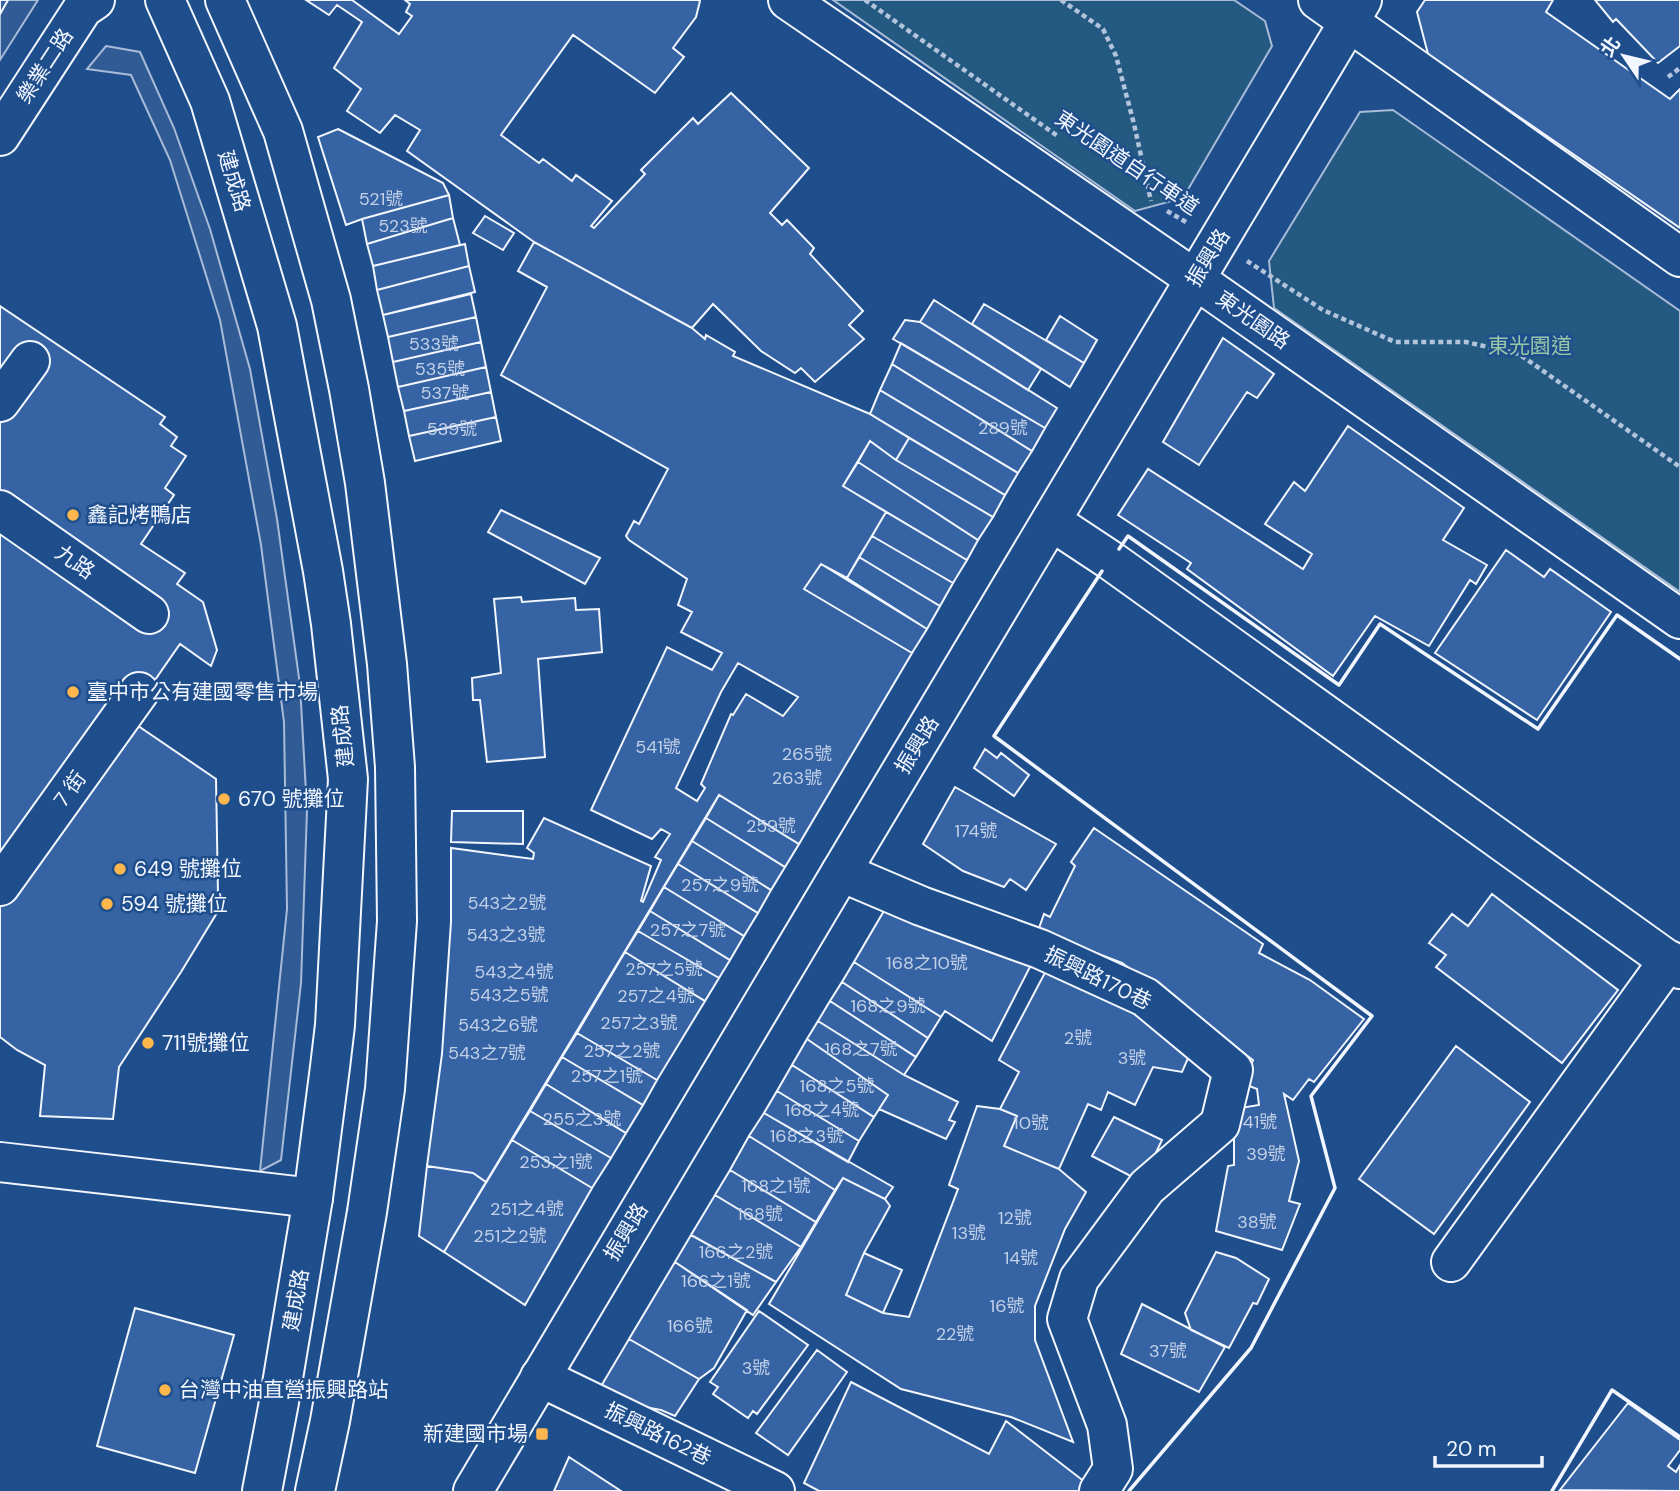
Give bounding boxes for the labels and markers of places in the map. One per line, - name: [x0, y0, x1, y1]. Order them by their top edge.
- place label: 鑫記烤鴨店: [87, 501, 192, 529]
- marker: 鑫記烤鴨店: [65, 507, 81, 523]
- place label: 臺中市公有建國零售市場: [87, 678, 318, 706]
- marker: 臺中市公有建國零售市場: [65, 684, 81, 700]
- place label: 670 號攤位: [238, 785, 345, 813]
- marker: 670 號攤位: [216, 791, 232, 807]
- place label: 649 號攤位: [134, 855, 242, 883]
- marker: 649 號攤位: [112, 861, 128, 877]
- place label: 594 號攤位: [121, 890, 228, 918]
- marker: 594 號攤位: [99, 896, 115, 912]
- place label: 711號攤位: [162, 1029, 249, 1057]
- marker: 711號攤位: [140, 1035, 156, 1051]
- place label: 台灣中油直營振興路站: [179, 1376, 389, 1404]
- marker: 台灣中油直營振興路站: [157, 1382, 173, 1398]
- place label: 新建國市場: [423, 1420, 528, 1448]
- marker: 新建國市場: [534, 1426, 550, 1442]

